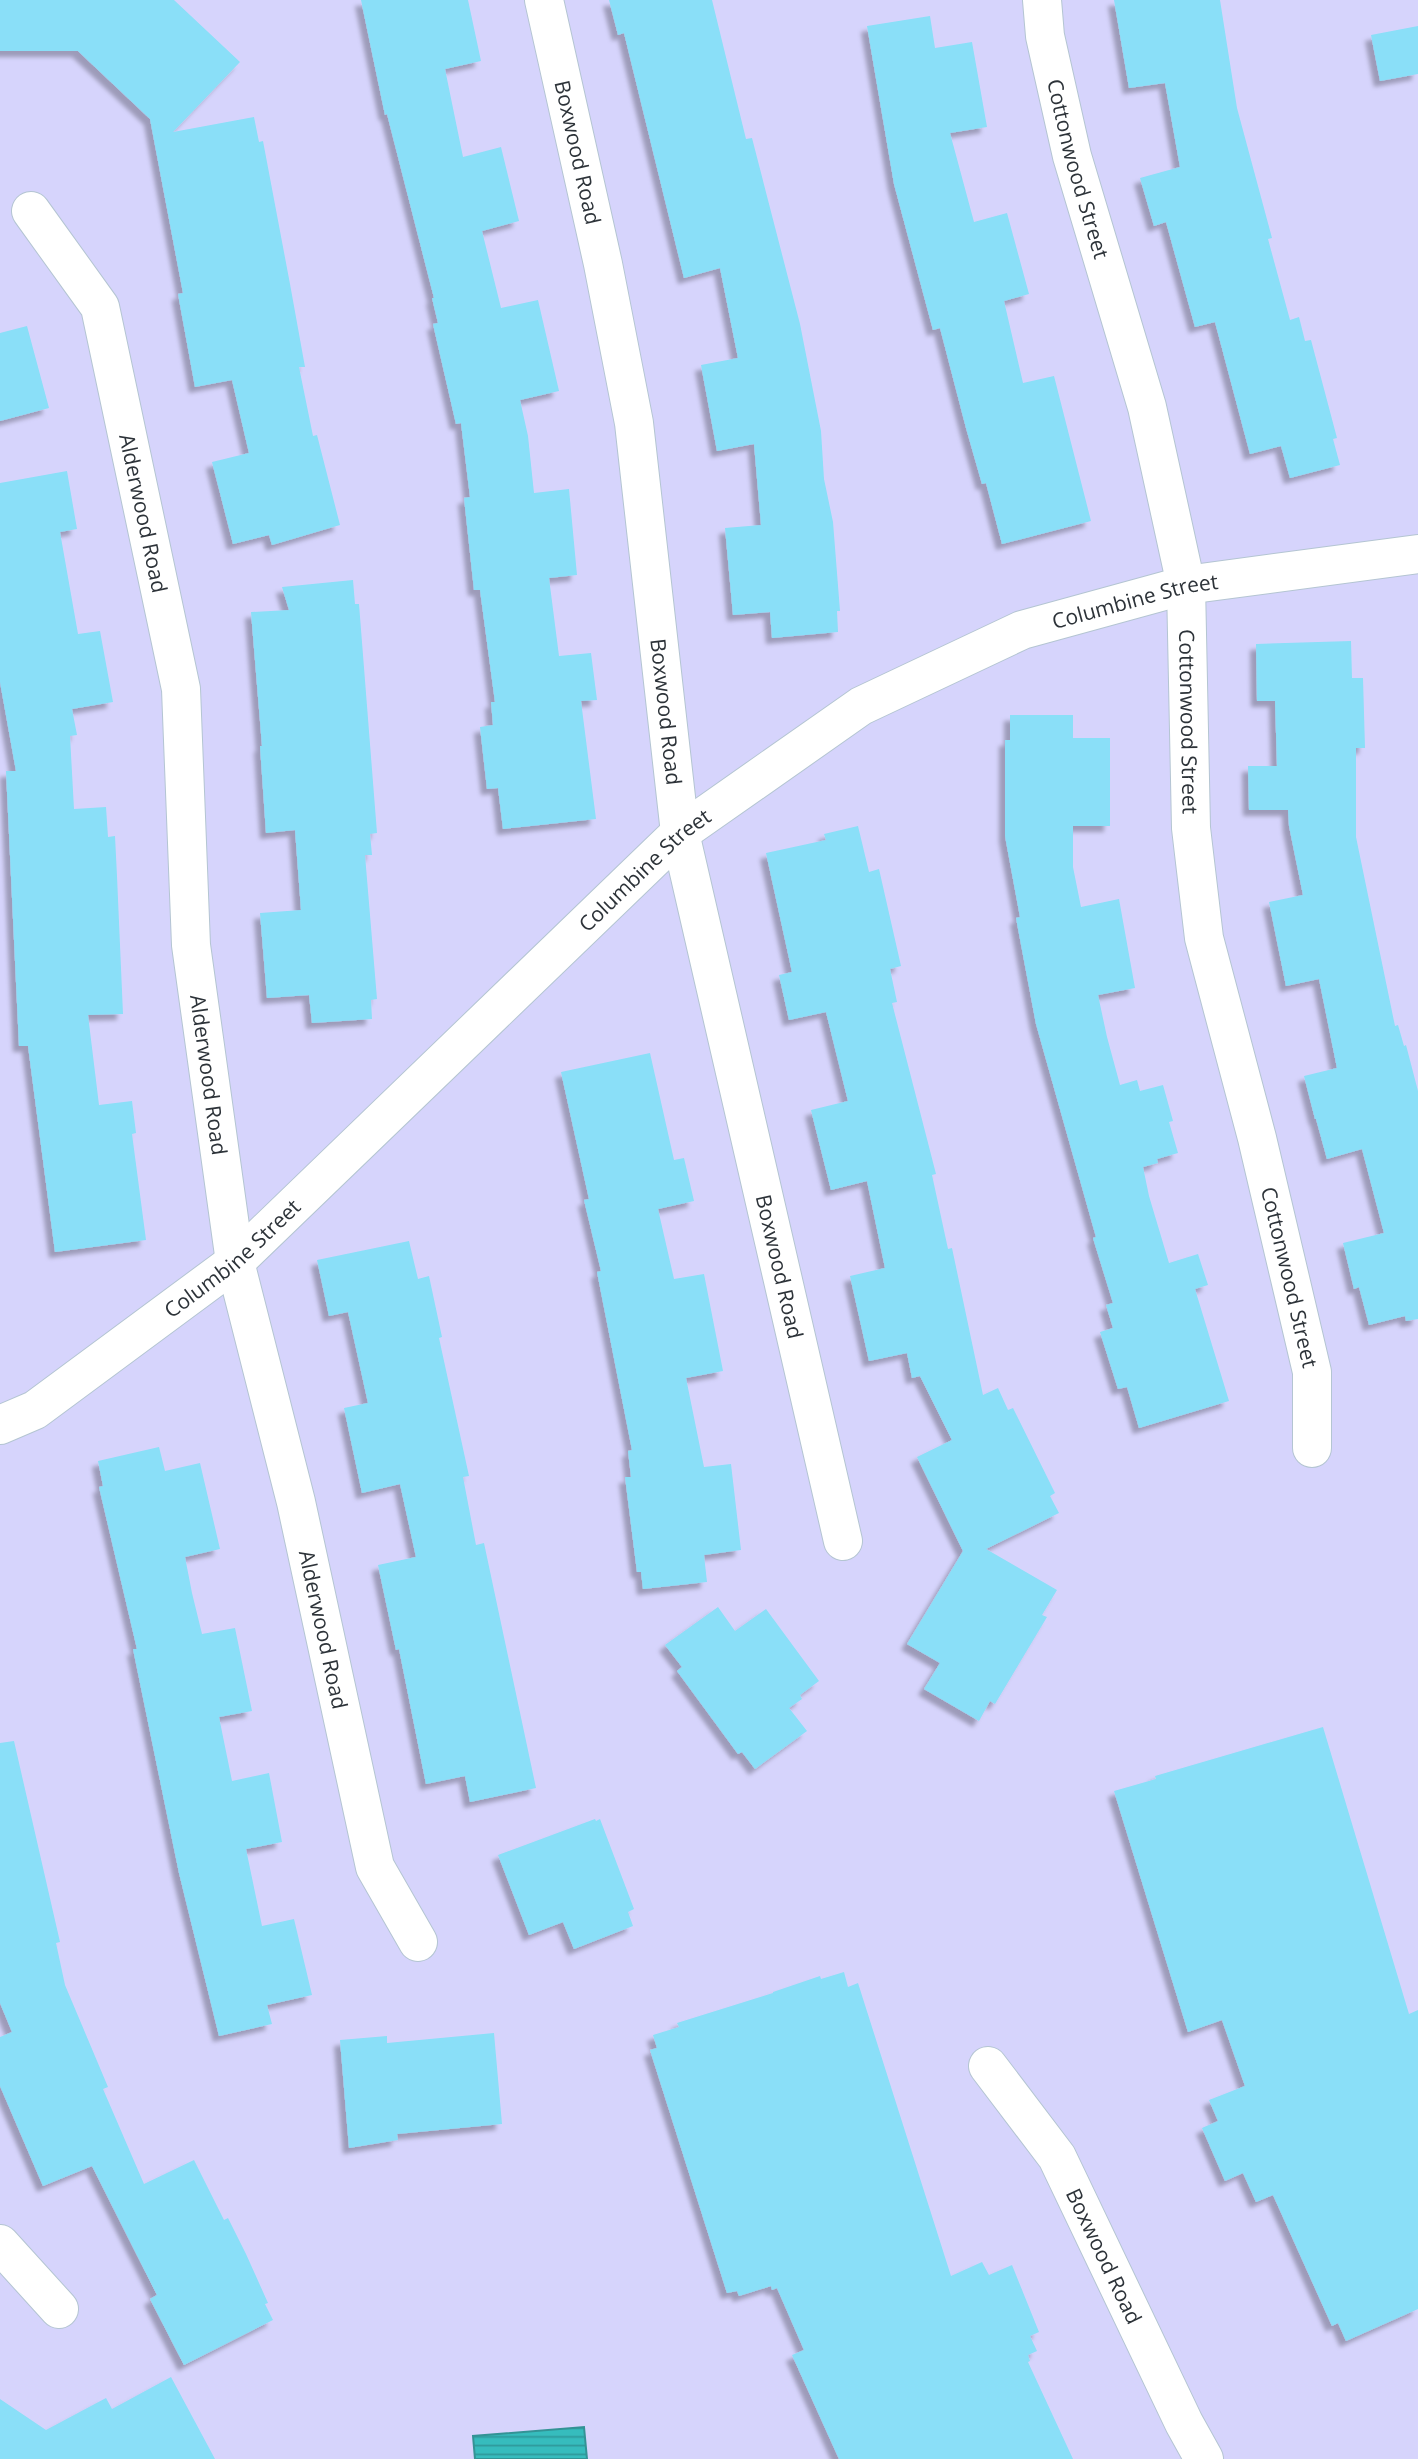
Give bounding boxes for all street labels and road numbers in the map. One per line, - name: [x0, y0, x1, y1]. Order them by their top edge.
- street label: Cottonwood Street: [1041, 76, 1116, 262]
- street label: Boxwood Road: [548, 77, 608, 227]
- street label: Alderwood Road: [113, 431, 174, 595]
- street label: Columbine Street: [1049, 567, 1220, 635]
- street label: Cottonwood Street: [1173, 629, 1205, 814]
- street label: Boxwood Road: [644, 637, 689, 786]
- street label: Columbine Street: [572, 802, 716, 938]
- street label: Alderwood Road: [184, 993, 234, 1157]
- street label: Cottonwood Street: [1255, 1184, 1325, 1370]
- street label: Boxwood Road: [750, 1192, 810, 1341]
- street label: Columbine Street: [158, 1193, 306, 1324]
- street label: Alderwood Road: [293, 1547, 354, 1712]
- street label: Boxwood Road: [1060, 2184, 1149, 2329]

